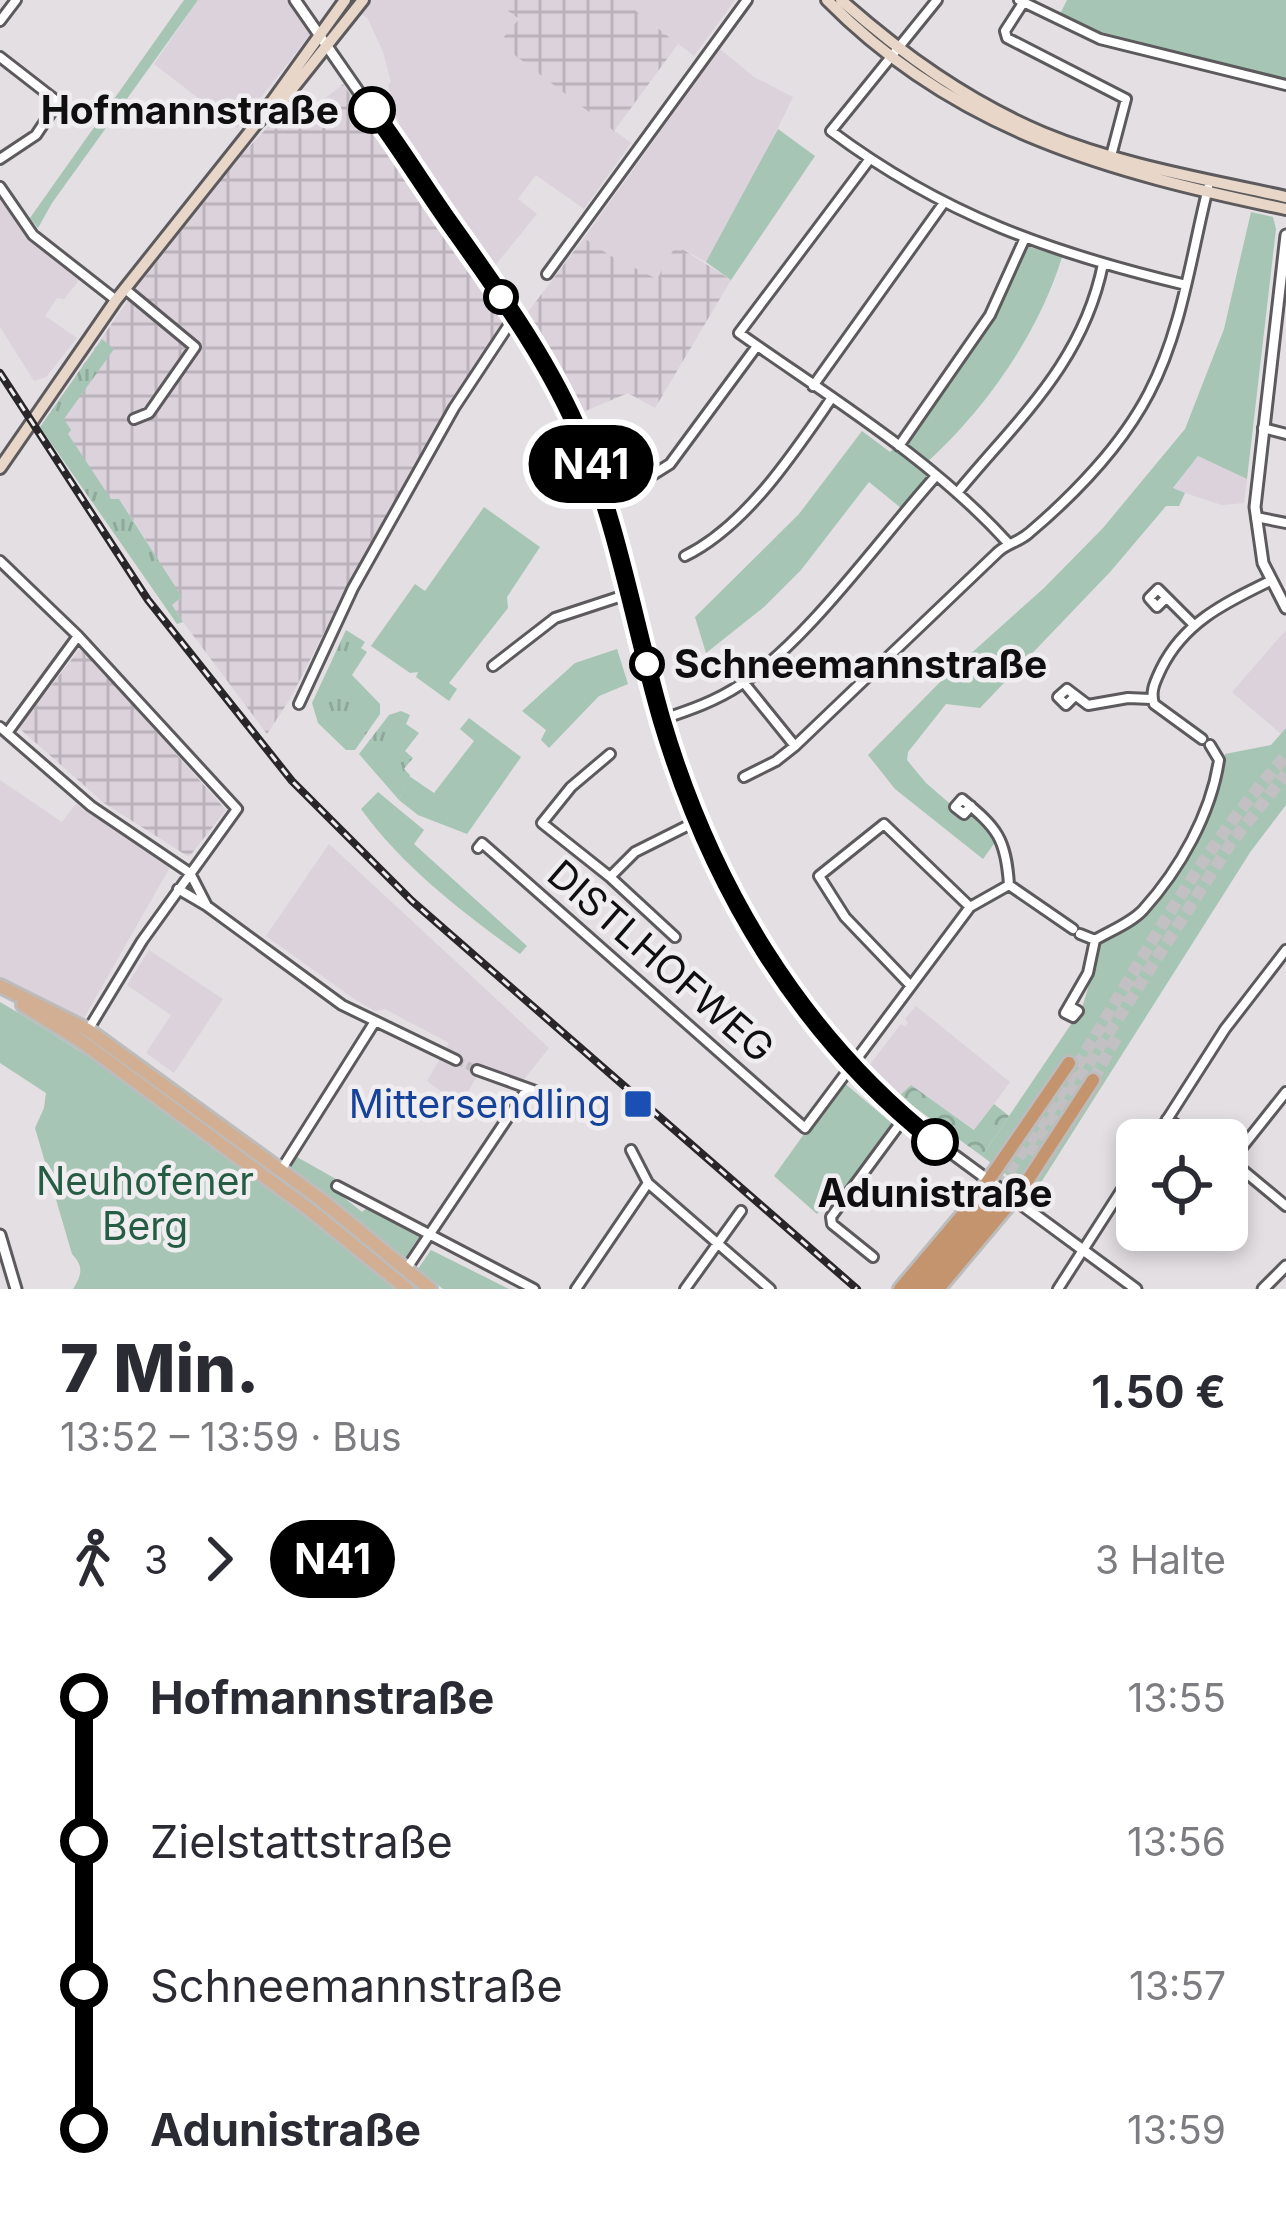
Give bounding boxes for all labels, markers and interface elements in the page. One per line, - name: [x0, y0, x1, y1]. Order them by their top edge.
- place label: Hofmannstraße: [41, 86, 339, 133]
- marker: Hofmannstraße: [350, 88, 394, 132]
- unlabelled marker: [485, 281, 517, 313]
- line badge: N41: [522, 425, 660, 503]
- text: N41: [553, 438, 629, 489]
- place label: Schneemannstraße: [674, 640, 1047, 687]
- marker: Schneemannstraße: [631, 648, 663, 680]
- street label: DISTLHOFWEG: [539, 850, 784, 1071]
- place label: Mittersendling: [349, 1080, 611, 1127]
- marker: Mittersendling: [622, 1088, 654, 1120]
- map controls: [1116, 1119, 1248, 1251]
- button: locate: [1116, 1119, 1248, 1251]
- marker: Adunistraße: [913, 1120, 957, 1164]
- park label: Neuhofener Berg: [36, 1157, 254, 1249]
- place label: Adunistraße: [818, 1169, 1052, 1216]
- text: 7 Min.: [60, 1328, 259, 1408]
- text: 1.50 €: [1091, 1364, 1226, 1419]
- text: 13:52 – 13:59 · Bus: [60, 1413, 402, 1460]
- icon: walk: [60, 1526, 126, 1592]
- icon: forward: [186, 1526, 252, 1592]
- text: N41: [294, 1533, 371, 1584]
- text: 3: [144, 1536, 168, 1583]
- text: 3 Halte: [1095, 1536, 1226, 1583]
- text: Hofmannstraße: [150, 1670, 494, 1725]
- text: 13:55: [1127, 1674, 1226, 1721]
- text: Zielstattstraße: [150, 1814, 453, 1869]
- text: 13:56: [1127, 1818, 1226, 1865]
- text: Schneemannstraße: [150, 1958, 563, 2013]
- text: 13:57: [1129, 1962, 1226, 2009]
- text: Adunistraße: [150, 2102, 421, 2157]
- text: 13:59: [1127, 2106, 1226, 2153]

